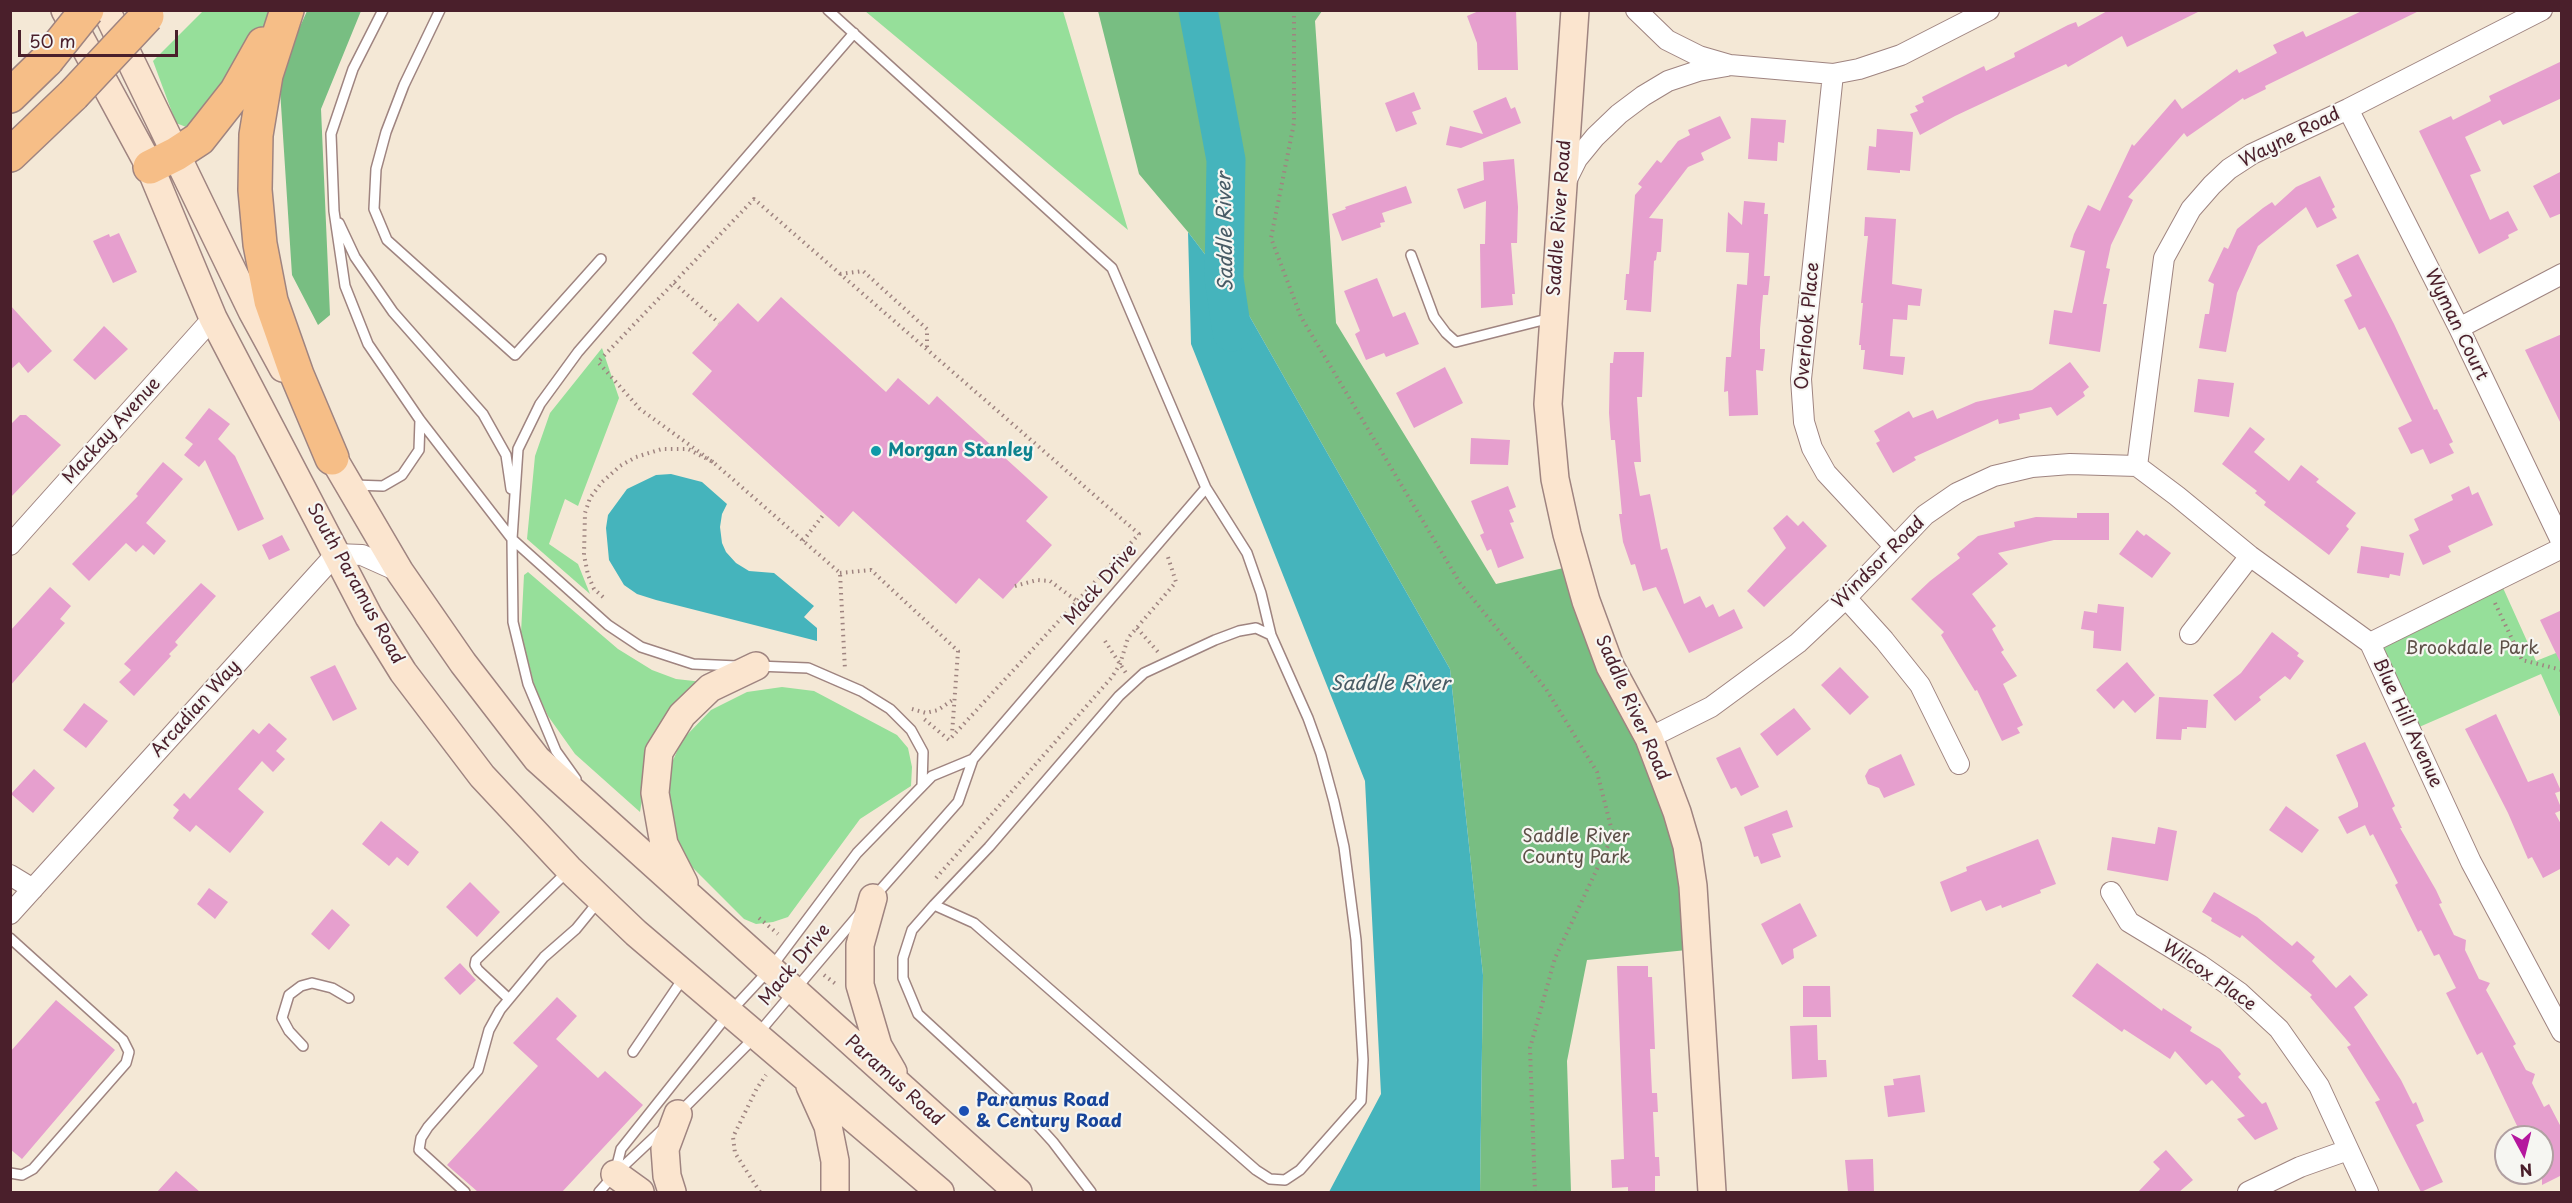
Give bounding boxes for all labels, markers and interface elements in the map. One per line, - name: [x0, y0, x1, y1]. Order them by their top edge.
- scale bar: [21, 18, 182, 56]
- text: 50 m: [29, 27, 76, 54]
- street label: Wayne Road: [2236, 103, 2344, 173]
- street label: Saddle River Road: [1544, 139, 1576, 297]
- water label: Saddle River: [1213, 172, 1239, 292]
- street label: Overlook Place: [1792, 261, 1824, 391]
- street label: Wyman Court: [2420, 266, 2492, 384]
- street label: Mackay Avenue: [59, 373, 165, 489]
- place label: Morgan Stanley: [888, 440, 1033, 462]
- marker: Morgan Stanley: [869, 444, 883, 458]
- street label: South Paramus Road: [302, 500, 408, 668]
- street label: Windsor Road: [1828, 512, 1930, 614]
- street label: Mack Drive: [1060, 540, 1142, 630]
- street label: Saddle River Road: [1590, 632, 1674, 784]
- park label: Brookdale Park: [2405, 638, 2539, 660]
- street label: Blue Hill Avenue: [2368, 655, 2446, 791]
- street label: Arcadian Way: [147, 656, 245, 762]
- water label: Saddle River: [1330, 672, 1450, 696]
- park label: Saddle River County Park: [1522, 826, 1630, 868]
- street label: Mack Drive: [755, 920, 835, 1010]
- street label: Wilcox Place: [2158, 936, 2260, 1016]
- street label: Paramus Road: [840, 1031, 948, 1131]
- place label: Paramus Road & Century Road: [976, 1090, 1122, 1132]
- marker: Paramus Road & Century Road: [957, 1104, 971, 1118]
- north arrow: [2494, 1125, 2554, 1185]
- text: N: [2518, 1158, 2534, 1184]

